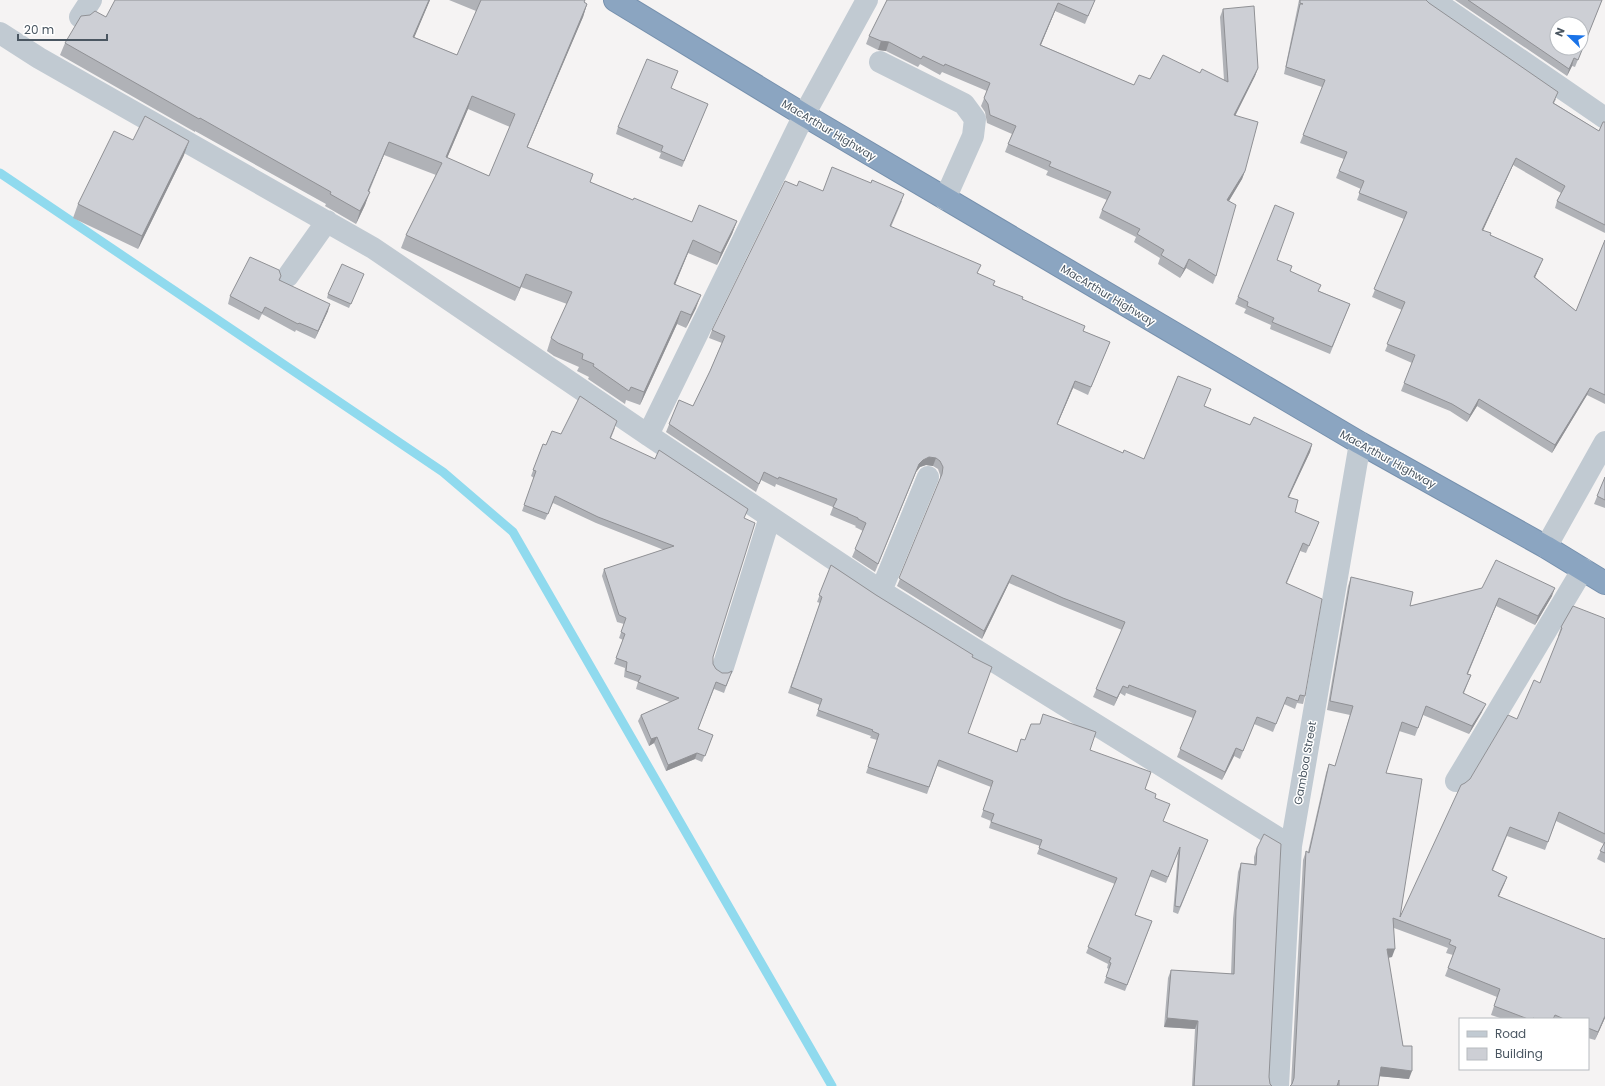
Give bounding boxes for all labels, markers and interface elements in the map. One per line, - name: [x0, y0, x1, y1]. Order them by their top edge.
- scale bar: [18, 16, 107, 42]
- north arrow: [1549, 16, 1589, 56]
- text: 20 m: [24, 21, 54, 38]
- text: N: [1551, 25, 1569, 39]
- street label: MacArthur Highway: [779, 95, 880, 165]
- street label: MacArthur Highway: [1058, 260, 1159, 330]
- street label: MacArthur Highway: [1337, 426, 1440, 492]
- street label: Gamboa Street: [1290, 720, 1320, 806]
- legend: [1459, 1018, 1589, 1070]
- text: Road: [1495, 1025, 1526, 1042]
- text: Building: [1495, 1045, 1543, 1062]

